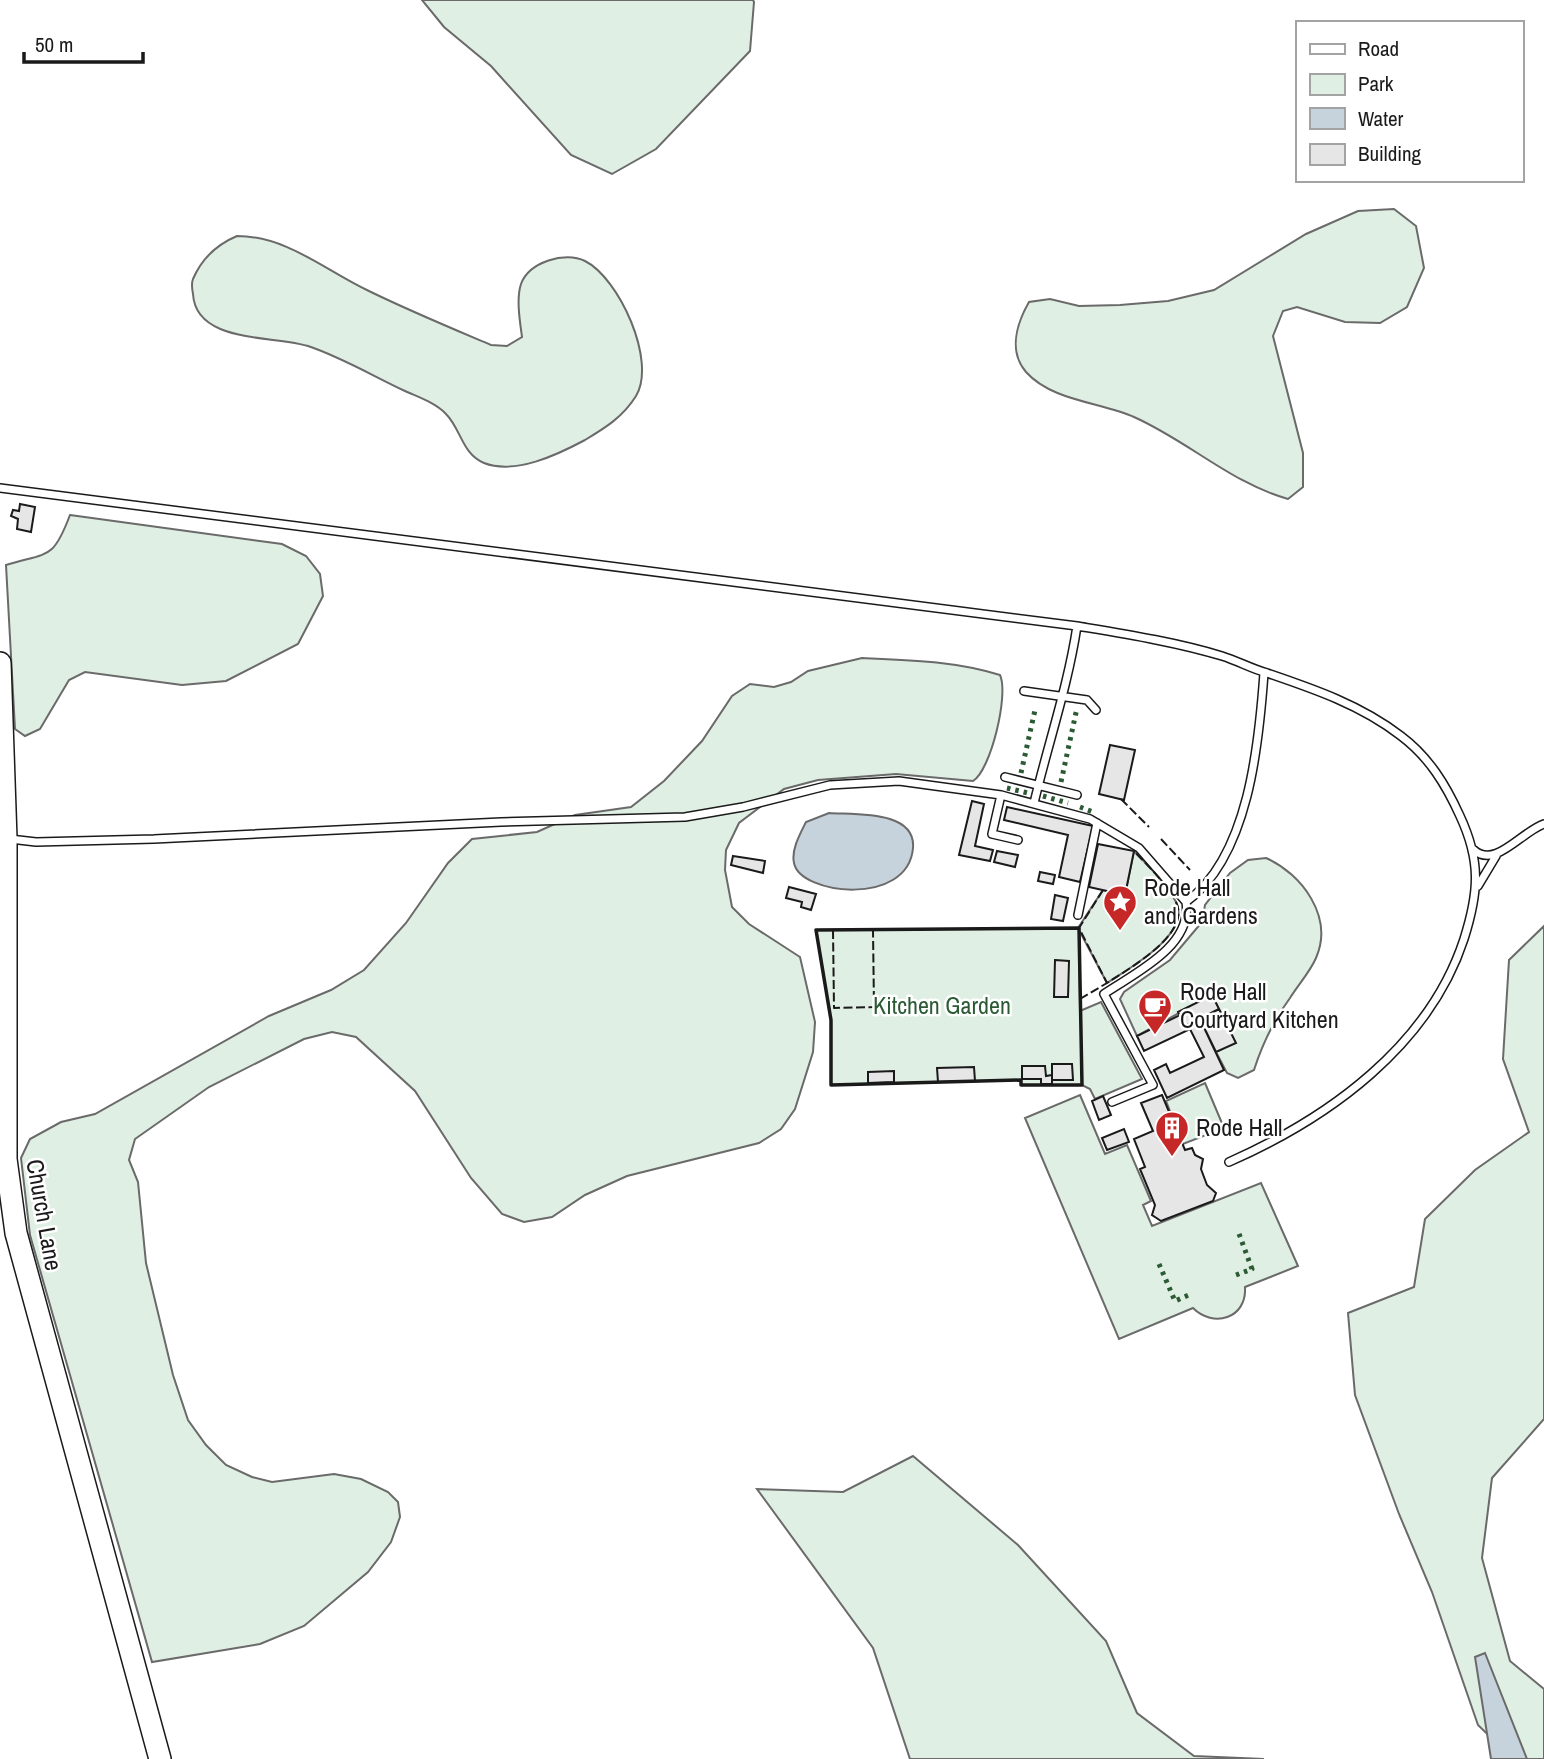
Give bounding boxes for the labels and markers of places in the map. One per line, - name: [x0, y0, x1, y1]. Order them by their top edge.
- place label: Rode Hall and Gardens: [1144, 871, 1258, 931]
- place icon: Rode Hall and Gardens: [1101, 883, 1139, 932]
- place label: Rode Hall Courtyard Kitchen: [1180, 975, 1339, 1035]
- cafe icon: Rode Hall Courtyard Kitchen: [1136, 987, 1174, 1036]
- building icon: Rode Hall: [1153, 1109, 1191, 1158]
- place label: Rode Hall: [1196, 1111, 1282, 1143]

